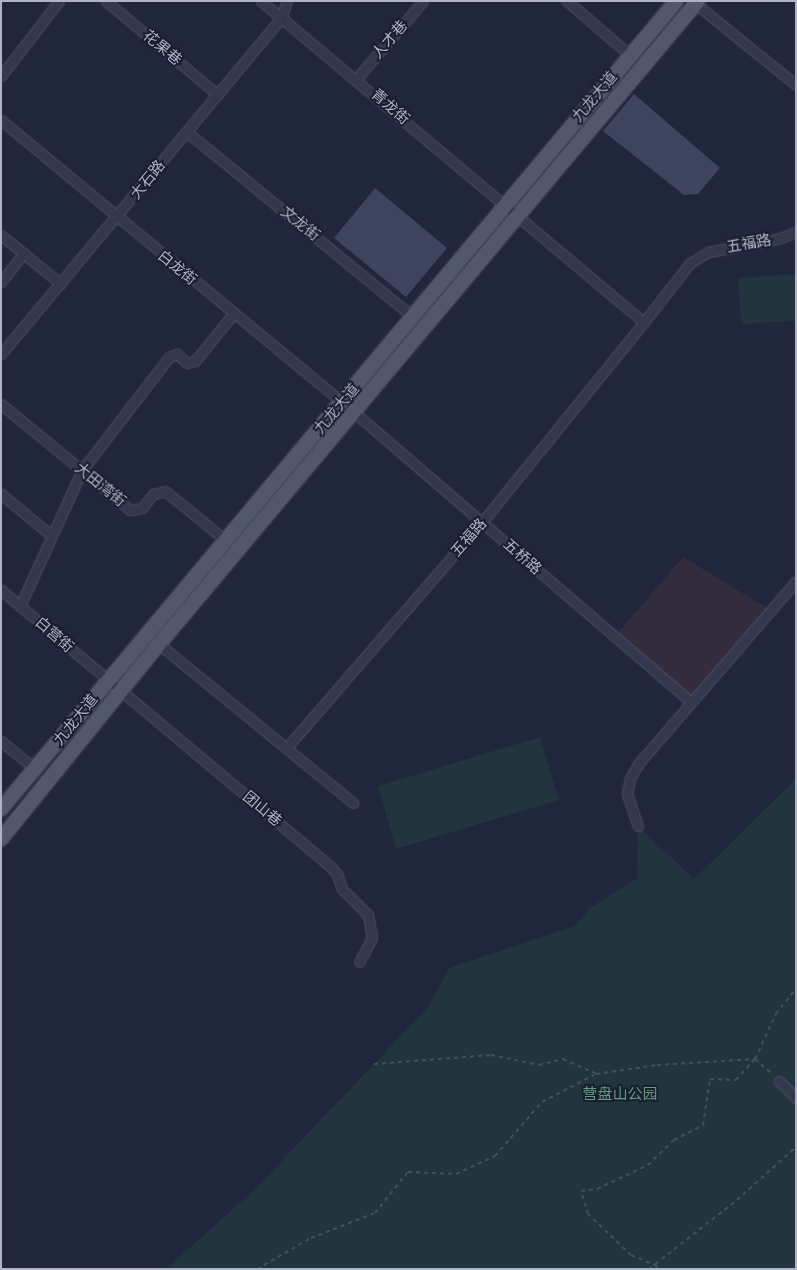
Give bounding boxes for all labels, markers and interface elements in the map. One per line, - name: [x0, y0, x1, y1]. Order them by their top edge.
- street label: 人才巷: [368, 17, 412, 63]
- street label: 花果巷: [139, 27, 185, 69]
- street label: 九龙大道: [569, 68, 621, 126]
- street label: 青龙街: [367, 85, 413, 129]
- street label: 大石路: [127, 157, 169, 203]
- street label: 文龙街: [277, 203, 323, 245]
- street label: 五福路: [725, 231, 773, 257]
- street label: 白龙街: [154, 247, 200, 289]
- street label: 九龙大道: [311, 380, 363, 438]
- street label: 大田湾街: [71, 459, 129, 511]
- street label: 五福路: [447, 515, 491, 561]
- street label: 五桥路: [499, 535, 545, 579]
- street label: 白营街: [31, 613, 77, 657]
- street label: 九龙大道: [50, 691, 102, 749]
- street label: 团山巷: [239, 788, 285, 830]
- park label: 营盘山公园: [583, 1086, 657, 1104]

